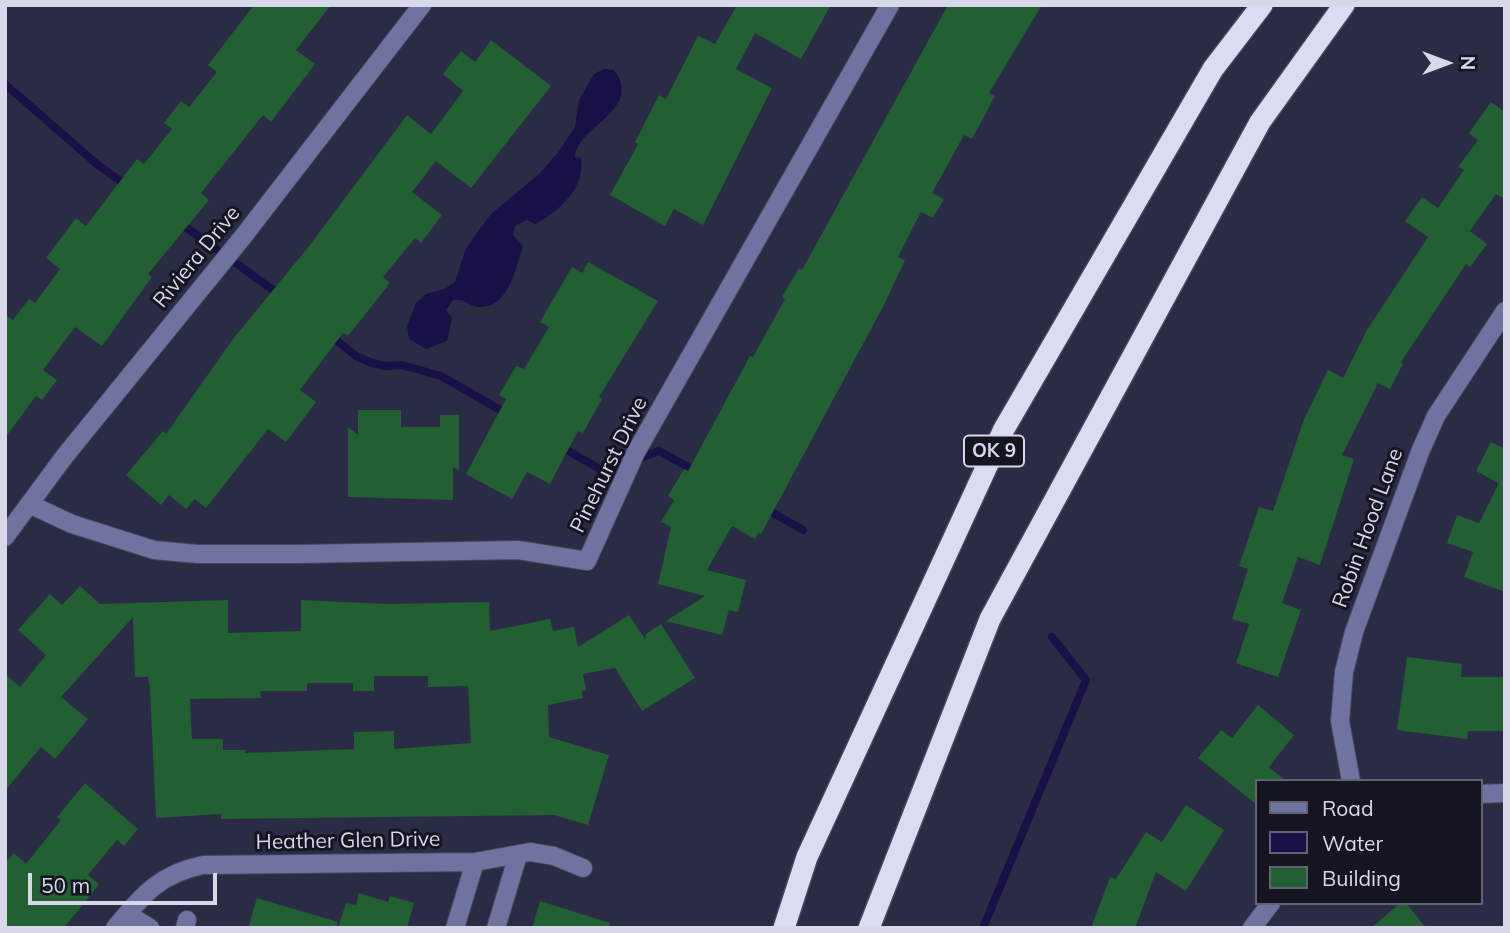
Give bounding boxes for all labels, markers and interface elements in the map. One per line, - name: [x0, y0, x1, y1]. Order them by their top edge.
- north arrow: [1412, 28, 1482, 98]
- text: N: [1456, 56, 1480, 70]
- street label: Riviera Drive: [148, 201, 246, 313]
- street label: Pinehurst Drive: [565, 393, 653, 537]
- road number: OK 9: [964, 436, 1024, 466]
- street label: Robin Hood Lane: [1327, 445, 1409, 611]
- legend: [1254, 779, 1482, 905]
- text: Road: [1322, 795, 1373, 821]
- street label: Heather Glen Drive: [256, 827, 440, 855]
- text: Water: [1322, 830, 1383, 856]
- scale bar: [32, 860, 220, 904]
- text: Building: [1322, 865, 1401, 891]
- text: 50 m: [41, 872, 90, 898]

